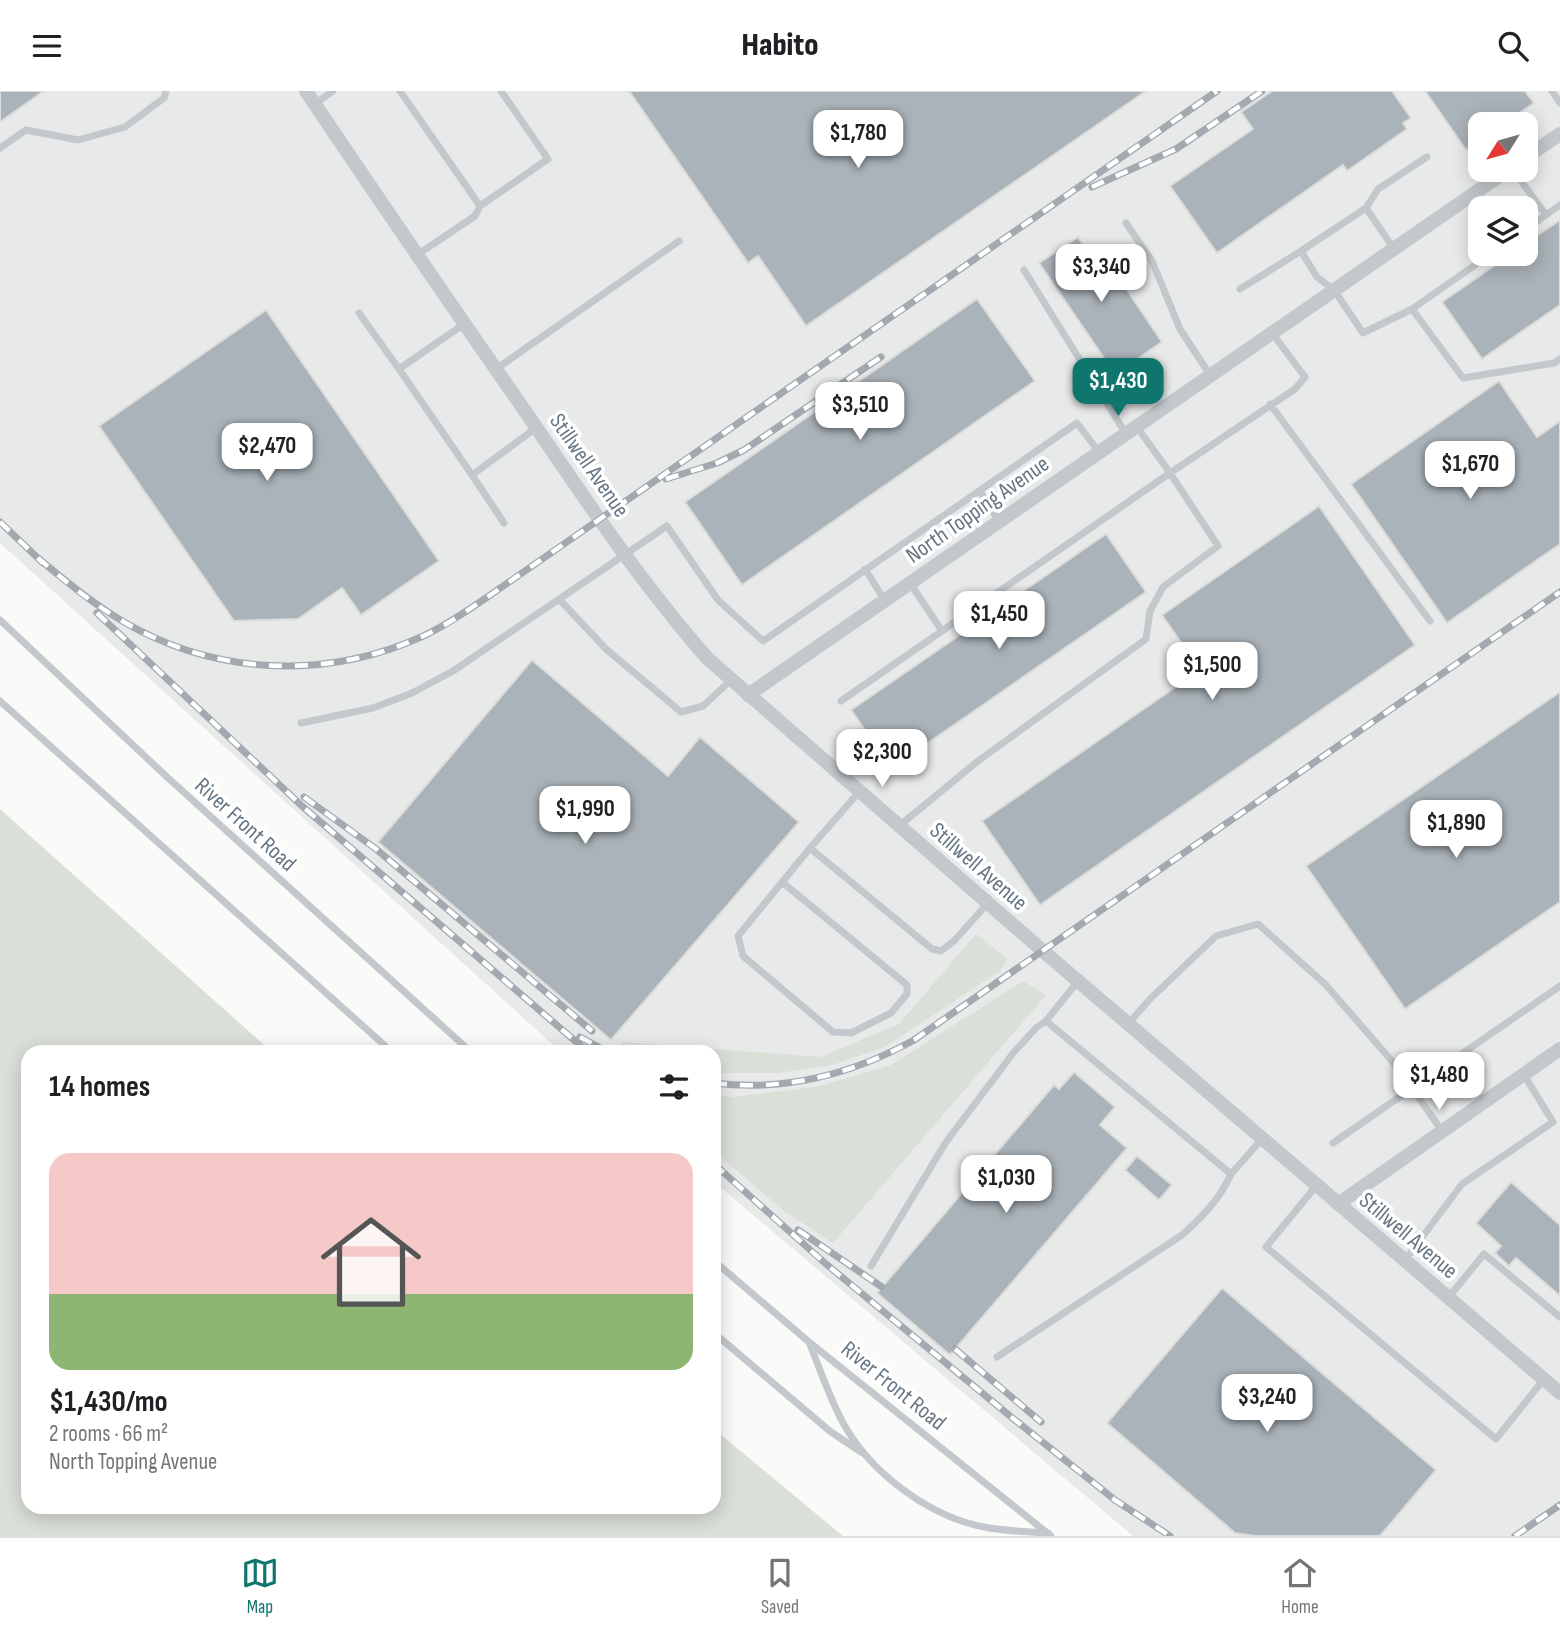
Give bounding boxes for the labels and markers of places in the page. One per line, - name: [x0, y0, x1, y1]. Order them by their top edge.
- pin: $1,780: [801, 111, 915, 170]
- pin: $3,340: [1044, 245, 1158, 304]
- pin: $1,430: [1061, 359, 1175, 418]
- pin: $3,510: [803, 383, 917, 442]
- pin: $2,470: [210, 423, 324, 483]
- pin: $1,670: [1413, 441, 1527, 501]
- pin: $1,450: [942, 591, 1056, 651]
- pin: $1,500: [1155, 643, 1269, 702]
- pin: $2,300: [825, 729, 939, 789]
- pin: $1,990: [528, 787, 642, 846]
- pin: $1,890: [1399, 801, 1513, 860]
- pin: $1,480: [1382, 1053, 1496, 1112]
- pin: $1,030: [949, 1155, 1063, 1215]
- pin: $3,240: [1210, 1375, 1324, 1434]

